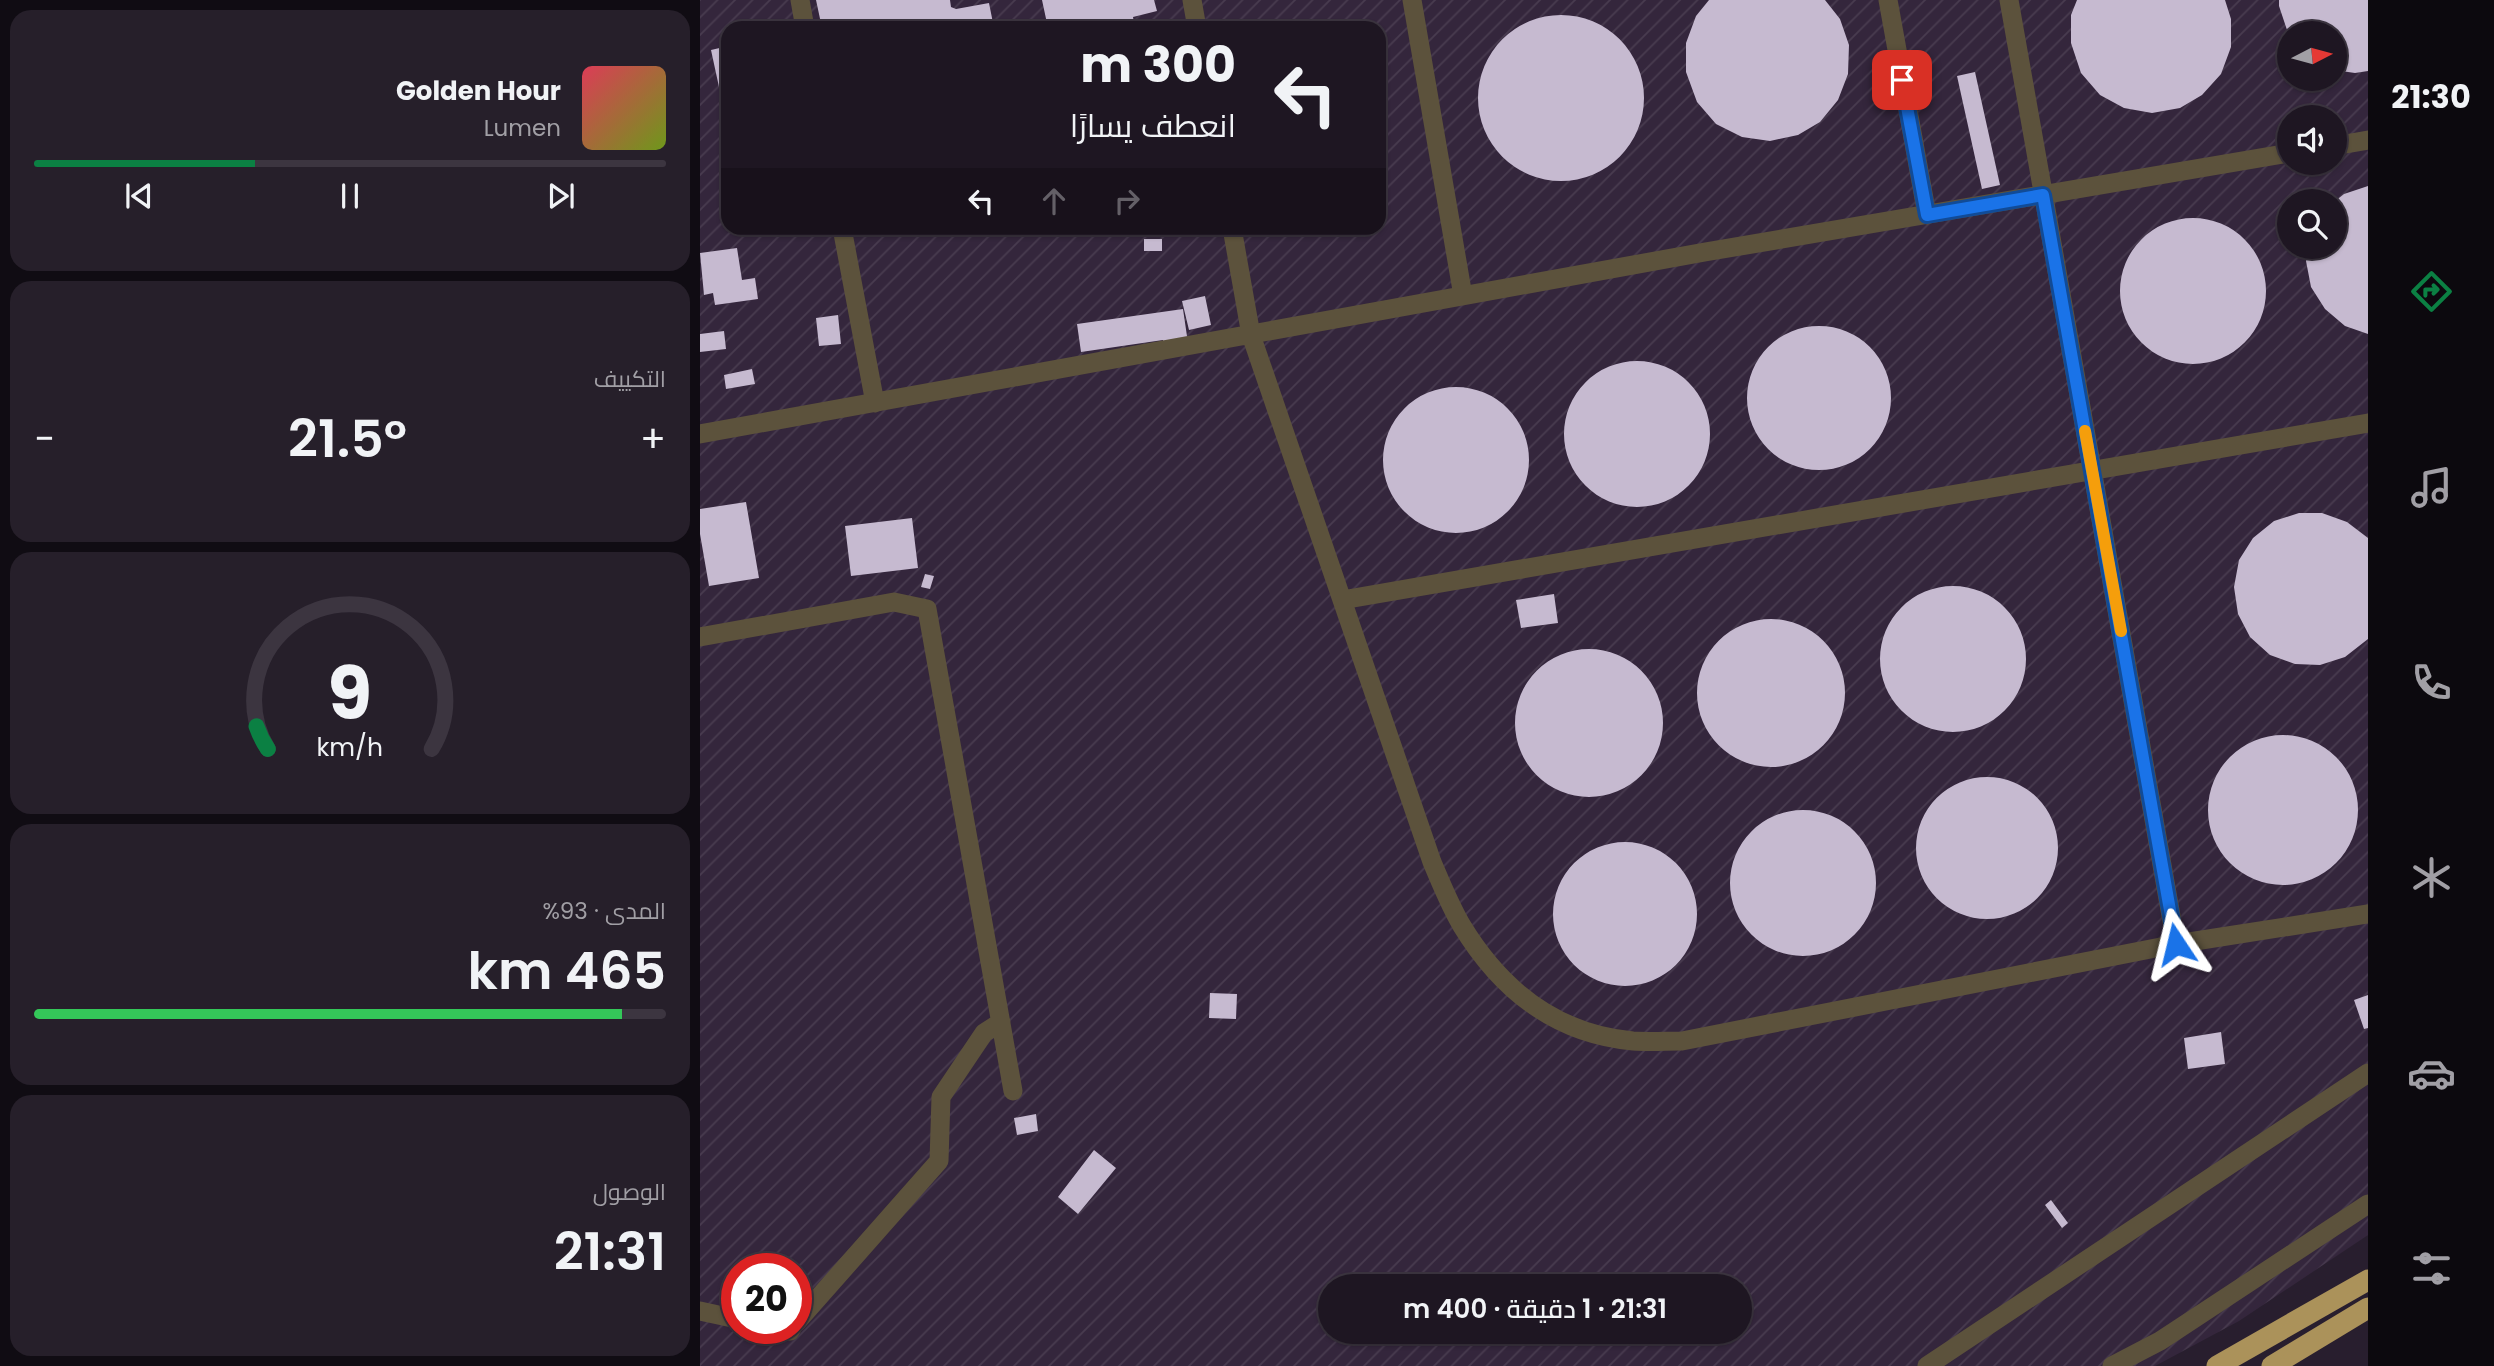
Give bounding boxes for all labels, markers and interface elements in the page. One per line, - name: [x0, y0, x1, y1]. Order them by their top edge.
- north arrow: [2277, 21, 2347, 91]
- map controls: [2277, 21, 2347, 259]
- text: 300 m: [1080, 31, 1236, 99]
- icon: left: [1260, 49, 1351, 140]
- pin: [1872, 50, 1932, 110]
- icon: arrive: [1883, 61, 1921, 99]
- text: Golden Hour: [396, 73, 561, 109]
- text: 21:30: [2391, 74, 2471, 119]
- text: انعطف يسارًا: [1070, 103, 1236, 148]
- button: sound: [2277, 105, 2347, 175]
- text: Lumen: [484, 112, 561, 144]
- icon: previous: [120, 177, 158, 215]
- icon: pause: [331, 177, 369, 215]
- icon: next: [542, 177, 580, 215]
- icon: left: [962, 182, 1000, 220]
- icon: ahead: [1035, 182, 1073, 220]
- icon: right: [1108, 182, 1146, 220]
- button: search: [2277, 189, 2347, 259]
- icon: directions: [2407, 267, 2456, 316]
- text: التكييف: [594, 363, 666, 395]
- text: 21.5°: [288, 402, 407, 475]
- text: −: [34, 412, 55, 465]
- text: +: [640, 412, 666, 465]
- icon: music: [2407, 463, 2456, 512]
- text: 9: [328, 643, 372, 744]
- icon: phone: [2407, 658, 2456, 707]
- text: km/h: [317, 730, 383, 765]
- icon: climate: [2407, 853, 2456, 902]
- text: المدى · 93%: [542, 895, 666, 927]
- position arrow: [2139, 907, 2213, 981]
- text: 465 km: [468, 934, 666, 1007]
- icon: car: [2407, 1049, 2456, 1098]
- text: الوصول: [593, 1176, 666, 1208]
- text: 21:31: [554, 1215, 666, 1288]
- icon: filters: [2407, 1244, 2456, 1293]
- speed limit sign: 20: [721, 1253, 812, 1344]
- text: 21:31 · 1 دقيقة · 400 m: [1403, 1291, 1667, 1327]

